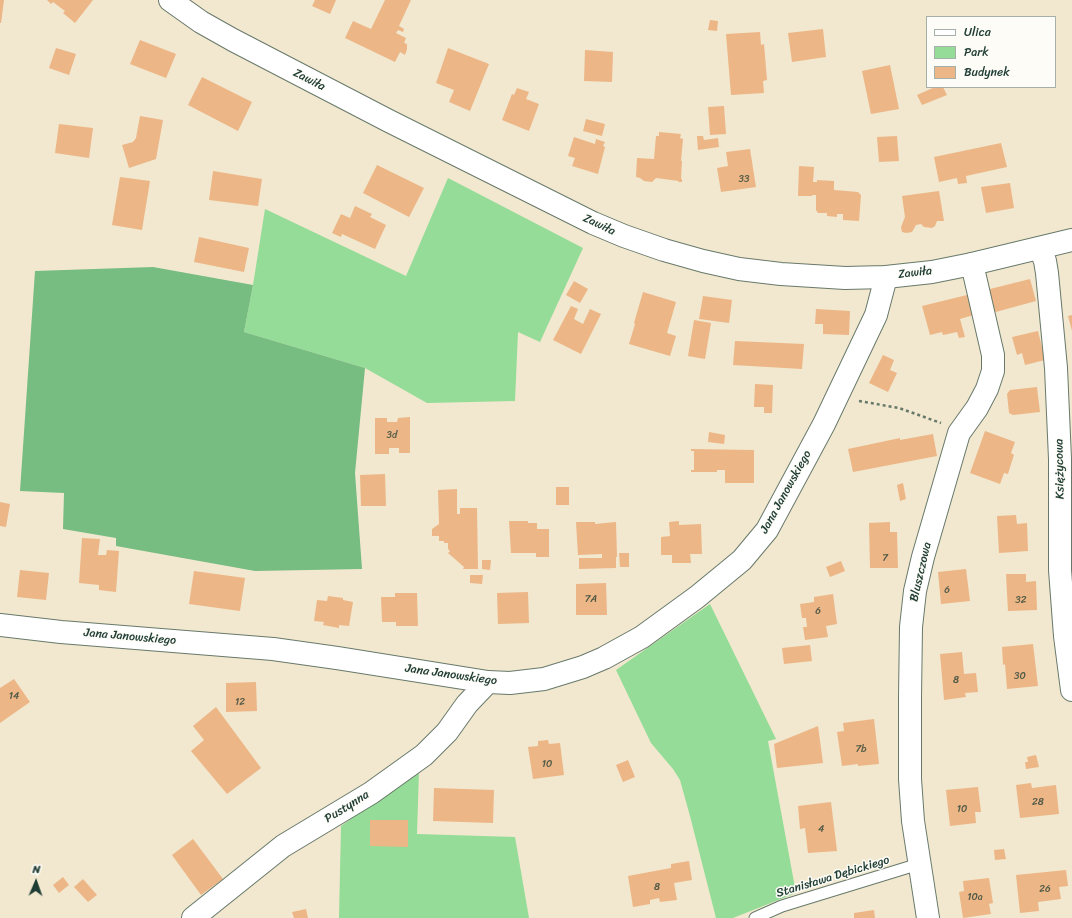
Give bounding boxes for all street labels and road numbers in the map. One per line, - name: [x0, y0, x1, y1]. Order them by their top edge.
- street label: Zawiła: [291, 66, 327, 94]
- street label: Zawiła: [581, 211, 617, 239]
- street label: Zawiła: [897, 264, 933, 282]
- street label: Księżycowa: [1052, 439, 1068, 499]
- street label: Jana Janowskiego: [757, 448, 815, 536]
- street label: Bluszczowa: [907, 541, 935, 603]
- street label: Jana Janowskiego: [83, 626, 177, 648]
- street label: Jana Janowskiego: [404, 661, 498, 689]
- street label: Pustynna: [322, 788, 372, 826]
- street label: Stanisława Dębickiego: [775, 853, 891, 901]

